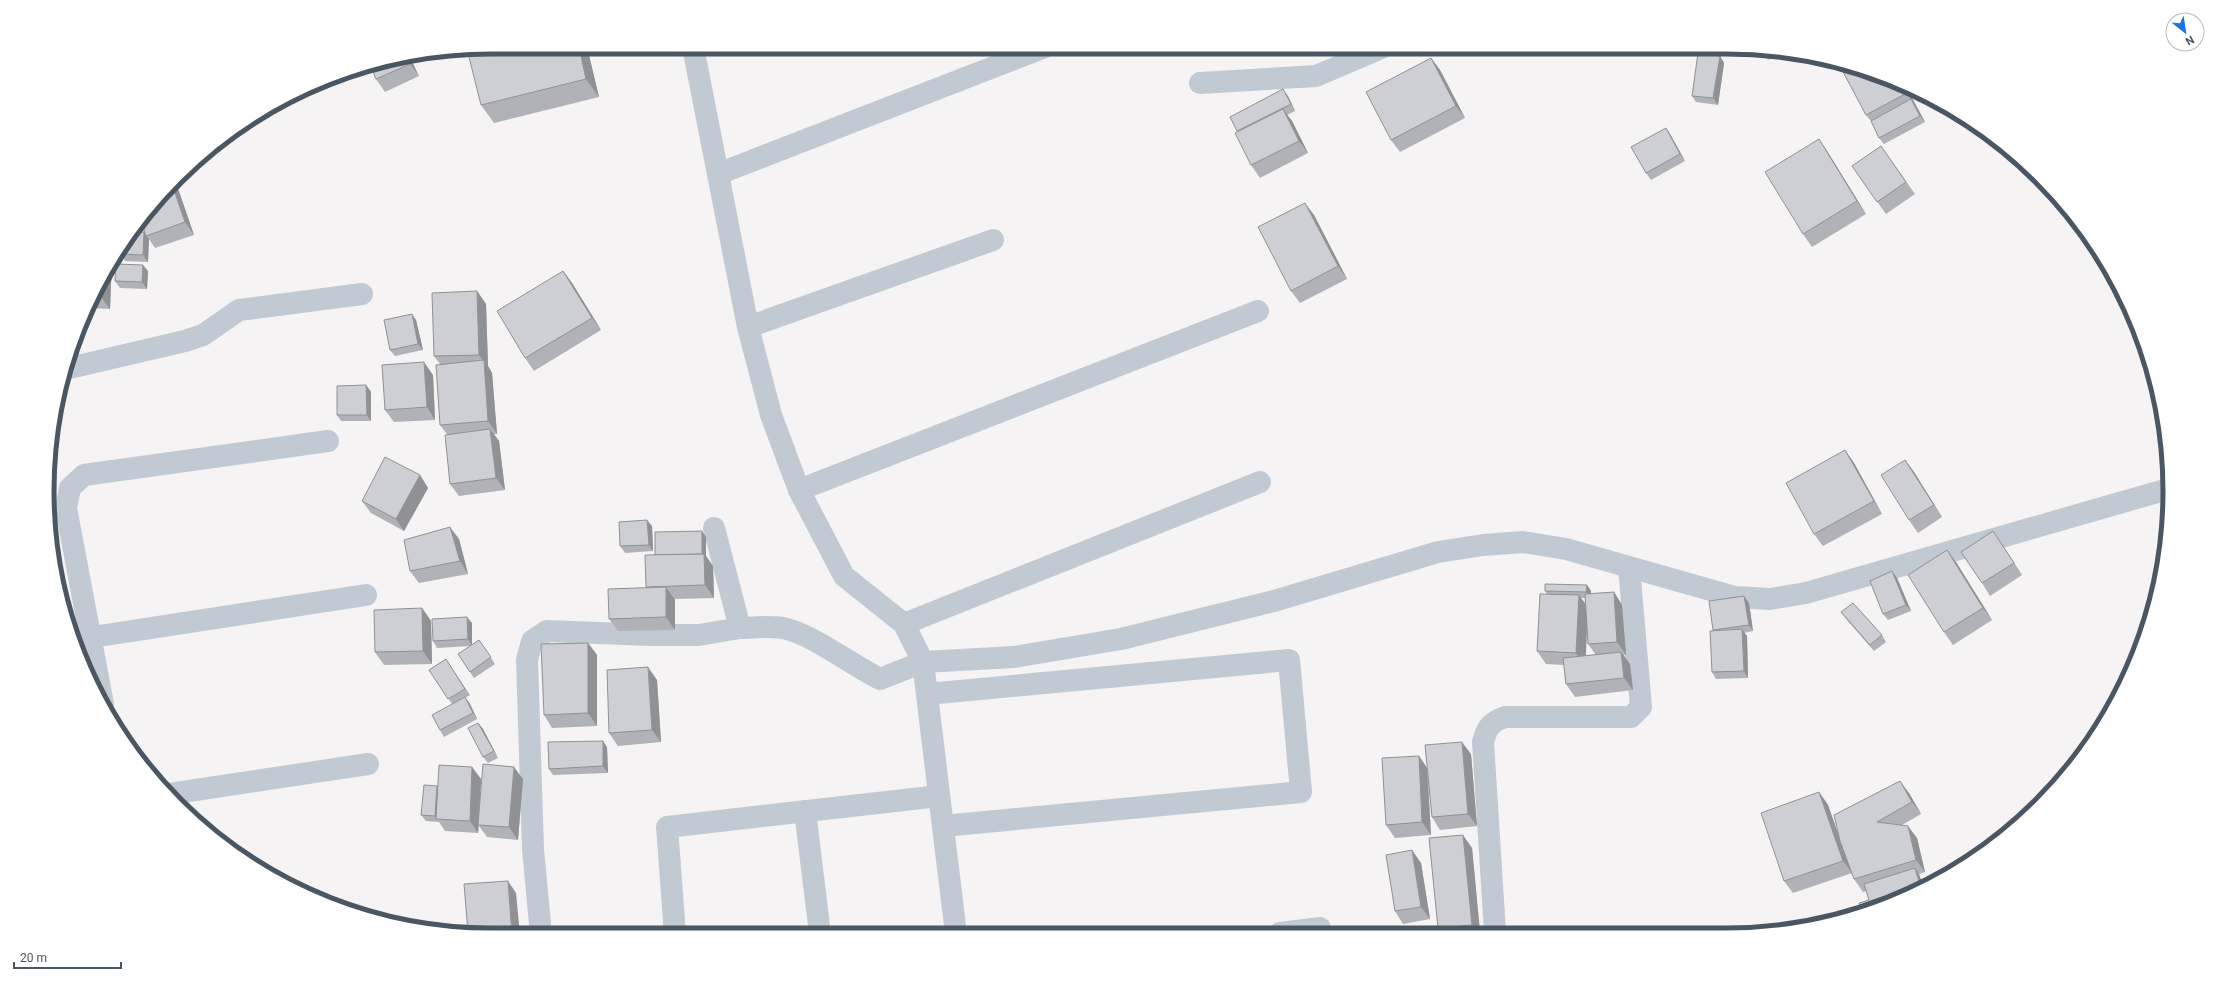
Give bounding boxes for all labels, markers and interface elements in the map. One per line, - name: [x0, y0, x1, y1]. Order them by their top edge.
- north arrow: [2165, 12, 2205, 52]
- text: N: [2183, 33, 2196, 48]
- scale bar: [14, 944, 121, 970]
- text: 20 m: [20, 951, 47, 965]

